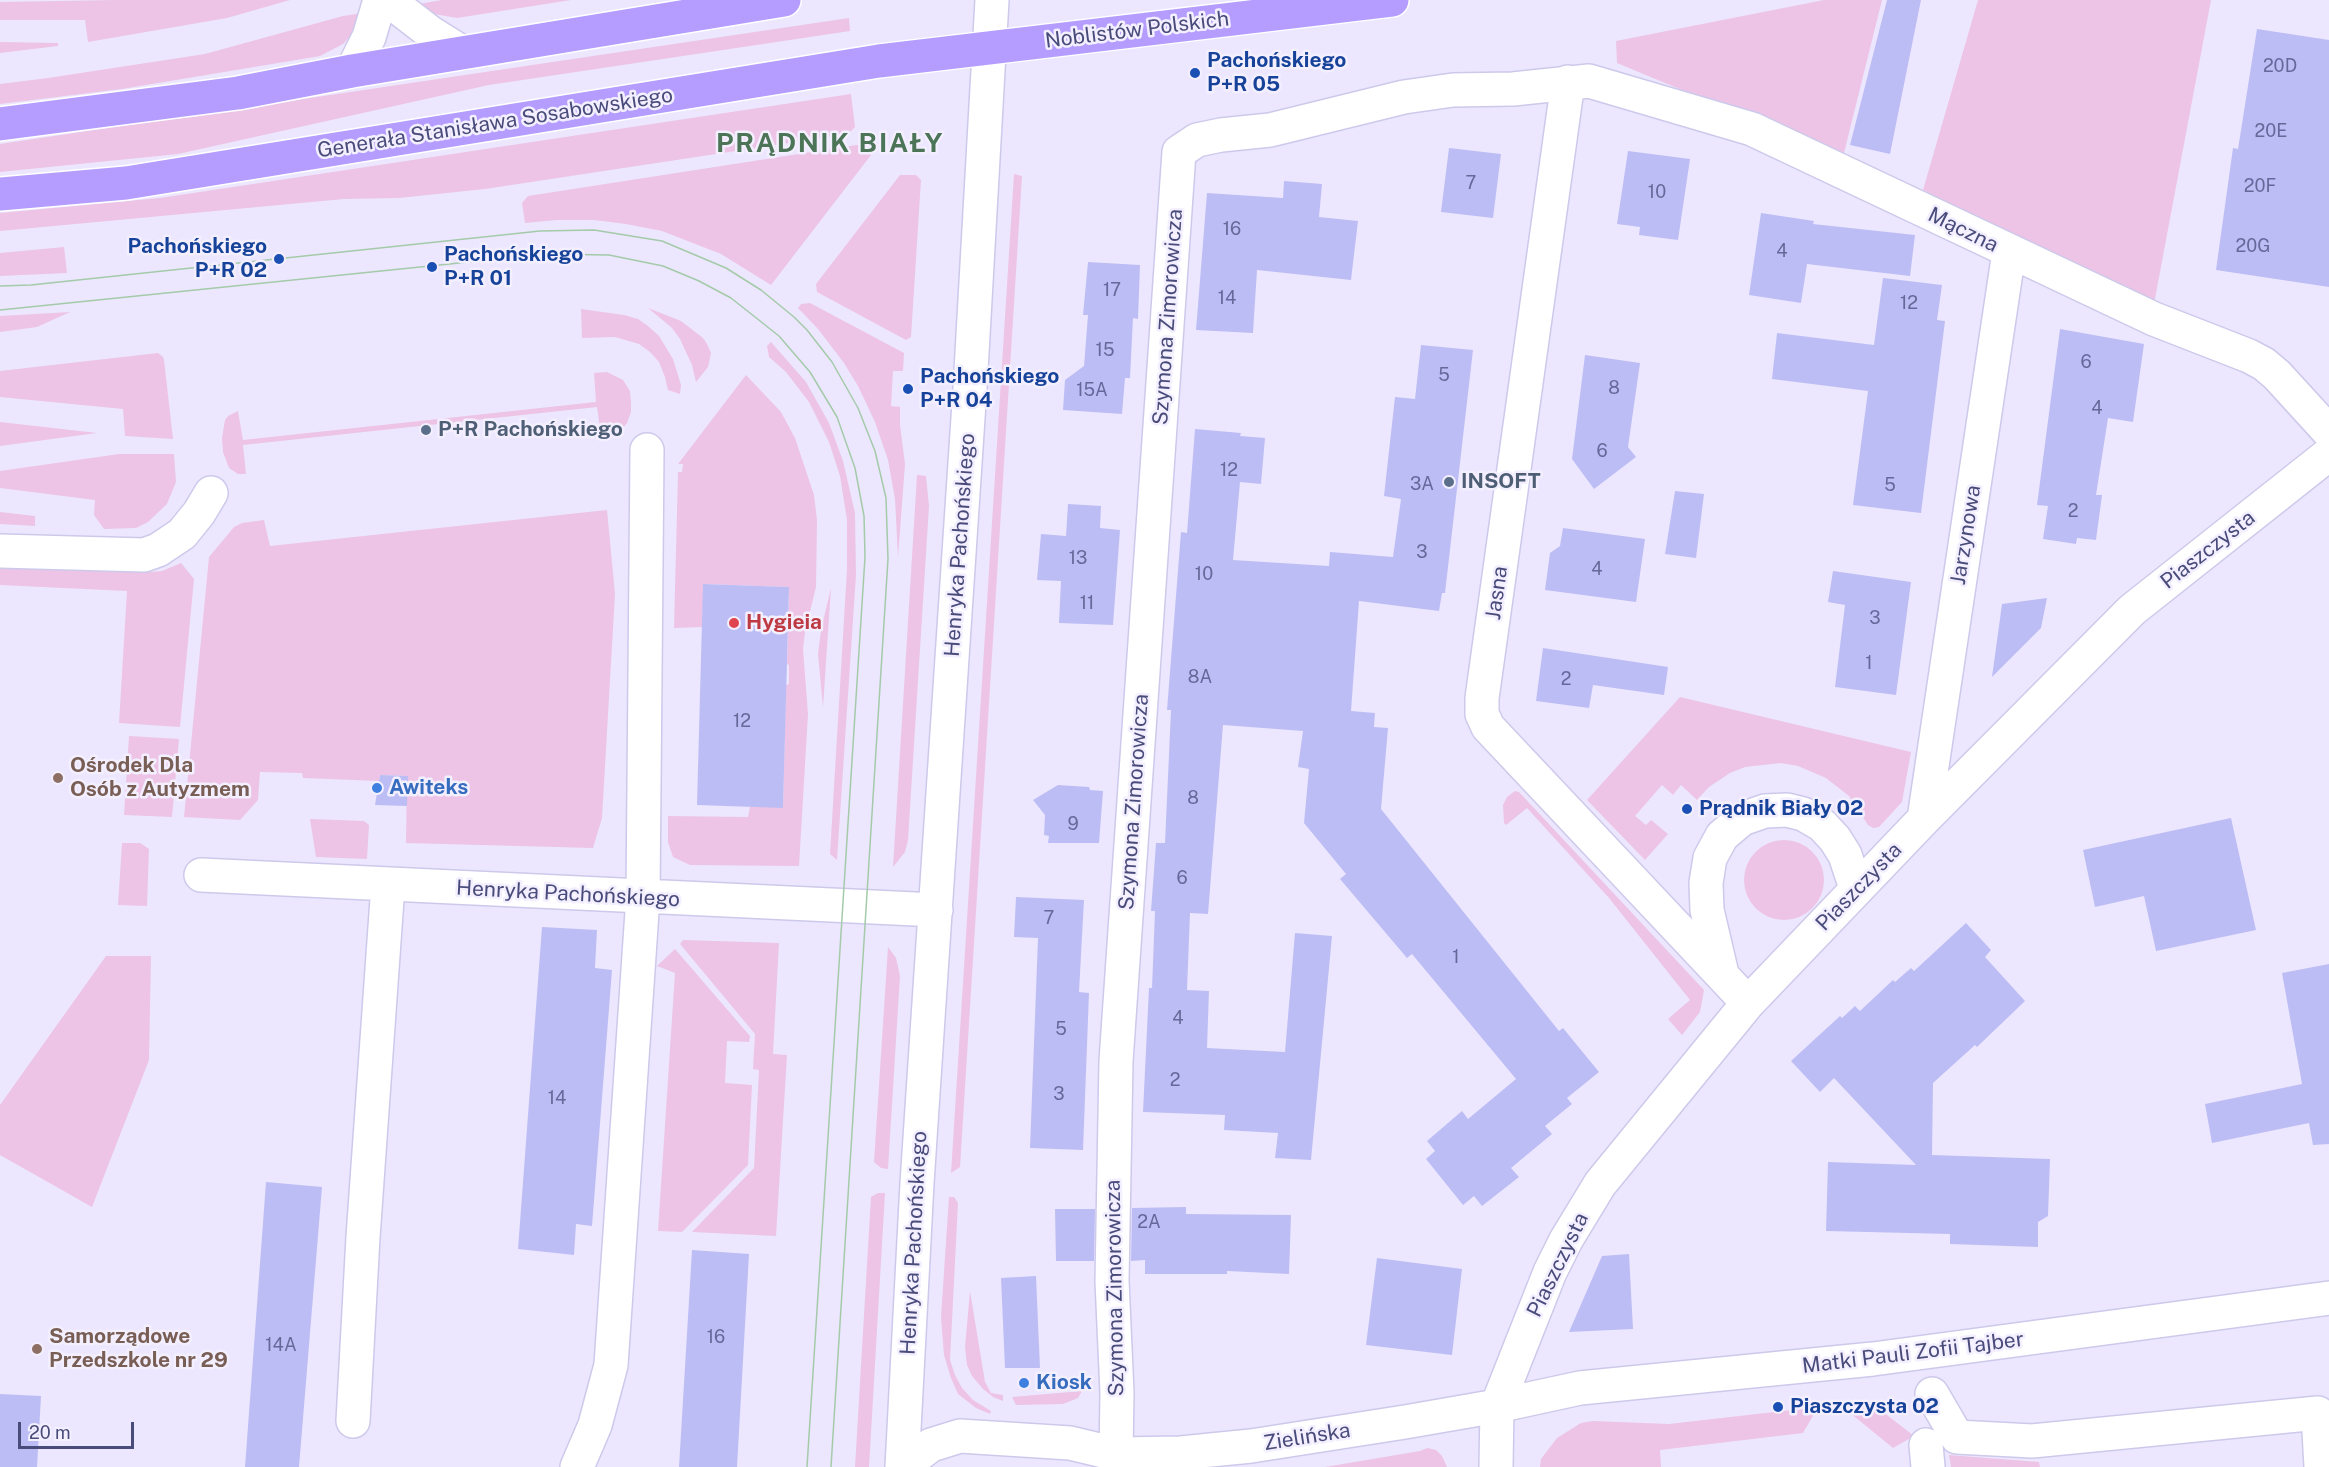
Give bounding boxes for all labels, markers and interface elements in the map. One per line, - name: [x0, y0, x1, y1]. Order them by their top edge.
- street label: Noblistów Polskich: [1044, 6, 1230, 54]
- place label: Pachońskiego P+R 05: [1207, 48, 1346, 98]
- house number: 20D: [2263, 55, 2297, 77]
- marker: Pachońskiego P+R 05: [1188, 66, 1202, 80]
- street label: Generała Stanisława Sosabowskiego: [315, 82, 675, 164]
- house number: 20E: [2255, 120, 2287, 142]
- district label: PRĄDNIK BIAŁY: [716, 128, 944, 160]
- house number: 7: [1466, 172, 1476, 194]
- house number: 20F: [2244, 175, 2276, 197]
- house number: 10: [1648, 181, 1666, 203]
- street label: Mączna: [1924, 202, 2002, 258]
- street label: Szymona Zimorowicza: [1148, 208, 1188, 426]
- house number: 16: [1223, 218, 1241, 240]
- place label: Pachońskiego P+R 02: [128, 234, 267, 284]
- house number: 20G: [2236, 235, 2270, 257]
- house number: 4: [1776, 240, 1788, 262]
- place label: Pachońskiego P+R 01: [444, 242, 583, 292]
- marker: Pachońskiego P+R 02: [272, 252, 286, 266]
- marker: Pachońskiego P+R 01: [425, 260, 439, 274]
- house number: 17: [1103, 279, 1121, 301]
- house number: 14: [1218, 287, 1236, 309]
- house number: 12: [1900, 292, 1918, 314]
- house number: 15: [1096, 339, 1114, 361]
- house number: 6: [2080, 351, 2092, 373]
- place label: Pachońskiego P+R 04: [920, 364, 1059, 414]
- house number: 5: [1438, 364, 1450, 386]
- house number: 8: [1608, 377, 1620, 399]
- house number: 15A: [1076, 379, 1108, 401]
- marker: Pachońskiego P+R 04: [901, 382, 915, 396]
- house number: 4: [2091, 397, 2103, 419]
- place label: P+R Pachońskiego: [438, 417, 623, 443]
- marker: P+R Pachońskiego: [419, 423, 433, 437]
- street label: Henryka Pachońskiego: [940, 432, 980, 658]
- house number: 6: [1596, 440, 1608, 462]
- house number: 12: [1220, 459, 1238, 481]
- place label: INSOFT: [1461, 469, 1541, 495]
- house number: 3A: [1410, 473, 1434, 495]
- house number: 5: [1884, 474, 1896, 496]
- marker: INSOFT: [1442, 475, 1456, 489]
- street label: Jarzynowa: [1946, 483, 1986, 587]
- house number: 2: [2068, 500, 2078, 522]
- street label: Piaszczysta: [2156, 505, 2260, 595]
- house number: 3: [1416, 541, 1428, 563]
- house number: 13: [1069, 547, 1087, 569]
- house number: 4: [1591, 558, 1603, 580]
- house number: 10: [1195, 563, 1213, 585]
- street label: Jasna: [1481, 565, 1513, 621]
- house number: 11: [1080, 592, 1094, 614]
- house number: 3: [1869, 607, 1881, 629]
- place label: Hygieia: [746, 610, 822, 636]
- marker: Hygieia: [727, 616, 741, 630]
- house number: 1: [1865, 652, 1873, 674]
- house number: 8A: [1188, 666, 1212, 688]
- house number: 2: [1561, 668, 1571, 690]
- street label: Szymona Zimorowicza: [1114, 693, 1154, 911]
- house number: 12: [733, 710, 751, 732]
- place label: Ośrodek Dla Osób z Autyzmem: [70, 753, 250, 803]
- marker: Ośrodek Dla Osób z Autyzmem: [51, 771, 65, 785]
- place label: Awiteks: [389, 775, 468, 801]
- marker: Awiteks: [370, 781, 384, 795]
- house number: 8: [1187, 787, 1199, 809]
- place label: Prądnik Biały 02: [1699, 796, 1863, 822]
- marker: Prądnik Biały 02: [1680, 802, 1694, 816]
- house number: 9: [1067, 813, 1079, 835]
- street label: Piaszczysta: [1811, 838, 1907, 936]
- house number: 6: [1176, 867, 1188, 889]
- street label: Henryka Pachońskiego: [455, 876, 681, 912]
- house number: 7: [1044, 907, 1054, 929]
- house number: 1: [1452, 946, 1460, 968]
- house number: 4: [1172, 1007, 1184, 1029]
- house number: 5: [1055, 1018, 1067, 1040]
- house number: 2: [1170, 1069, 1180, 1091]
- house number: 3: [1053, 1083, 1065, 1105]
- house number: 14: [548, 1087, 566, 1109]
- street label: Henryka Pachońskiego: [896, 1130, 932, 1356]
- street label: Szymona Zimorowicza: [1101, 1179, 1129, 1397]
- street label: Piaszczysta: [1522, 1209, 1594, 1321]
- house number: 2A: [1137, 1211, 1161, 1233]
- place label: Samorządowe Przedszkole nr 29: [49, 1324, 228, 1374]
- house number: 16: [707, 1326, 725, 1348]
- street label: Matki Pauli Zofii Tajber: [1801, 1327, 2025, 1379]
- house number: 14A: [265, 1334, 297, 1356]
- marker: Samorządowe Przedszkole nr 29: [30, 1342, 44, 1356]
- place label: Kiosk: [1036, 1370, 1092, 1396]
- marker: Kiosk: [1017, 1376, 1031, 1390]
- place label: Piaszczysta 02: [1790, 1394, 1939, 1420]
- marker: Piaszczysta 02: [1771, 1400, 1785, 1414]
- scale bar: [21, 1410, 136, 1448]
- street label: Zielińska: [1262, 1418, 1352, 1456]
- text: 20 m: [29, 1422, 71, 1443]

